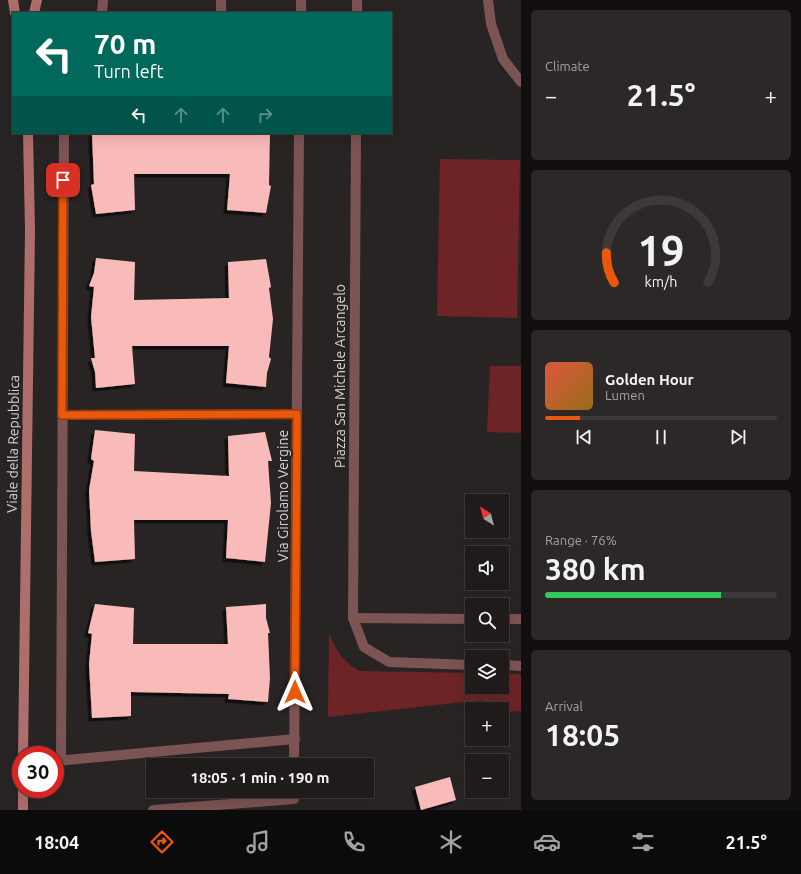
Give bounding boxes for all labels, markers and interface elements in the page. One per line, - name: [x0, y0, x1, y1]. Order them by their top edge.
- icon: left: [28, 28, 80, 80]
- text: 70 m: [94, 28, 156, 59]
- text: Climate: [545, 59, 590, 73]
- text: Turn left: [94, 61, 164, 81]
- text: 21.5°: [627, 78, 695, 112]
- text: −: [545, 83, 557, 108]
- text: +: [765, 83, 777, 108]
- icon: left: [128, 104, 150, 126]
- icon: ahead: [170, 104, 192, 126]
- icon: ahead: [212, 104, 234, 126]
- icon: right: [254, 104, 276, 126]
- pin: [46, 163, 80, 197]
- icon: arrive: [52, 169, 74, 191]
- text: 19: [638, 227, 684, 274]
- text: km/h: [645, 274, 677, 290]
- street label: Piazza San Michele Arcangelo: [332, 284, 348, 468]
- text: Golden Hour: [605, 371, 694, 388]
- street label: Viale della Repubblica: [4, 375, 22, 513]
- text: Lumen: [605, 388, 645, 402]
- icon: previous: [573, 426, 595, 448]
- icon: pause: [650, 426, 672, 448]
- icon: next: [727, 426, 749, 448]
- street label: Via Girolamo Vergine: [275, 430, 291, 562]
- north arrow: [465, 494, 509, 538]
- map controls: [465, 494, 509, 798]
- text: Range · 76%: [545, 533, 617, 547]
- button: sound: [465, 546, 509, 590]
- text: 380 km: [545, 552, 646, 586]
- button: search: [465, 598, 509, 642]
- button: layers: [465, 650, 509, 694]
- position arrow: [274, 671, 316, 713]
- text: Arrival: [545, 699, 583, 713]
- button: +: [465, 702, 509, 746]
- text: 18:05: [545, 718, 620, 752]
- speed limit sign: 30: [12, 746, 64, 798]
- button: −: [465, 754, 509, 798]
- text: 18:05 · 1 min · 190 m: [191, 769, 329, 786]
- icon: directions: [148, 828, 176, 856]
- icon: music: [244, 828, 272, 856]
- icon: phone: [340, 828, 368, 856]
- icon: climate: [437, 828, 465, 856]
- icon: car: [533, 828, 561, 856]
- icon: filters: [629, 828, 657, 856]
- text: 18:04: [34, 832, 79, 852]
- text: 21.5°: [726, 832, 767, 852]

